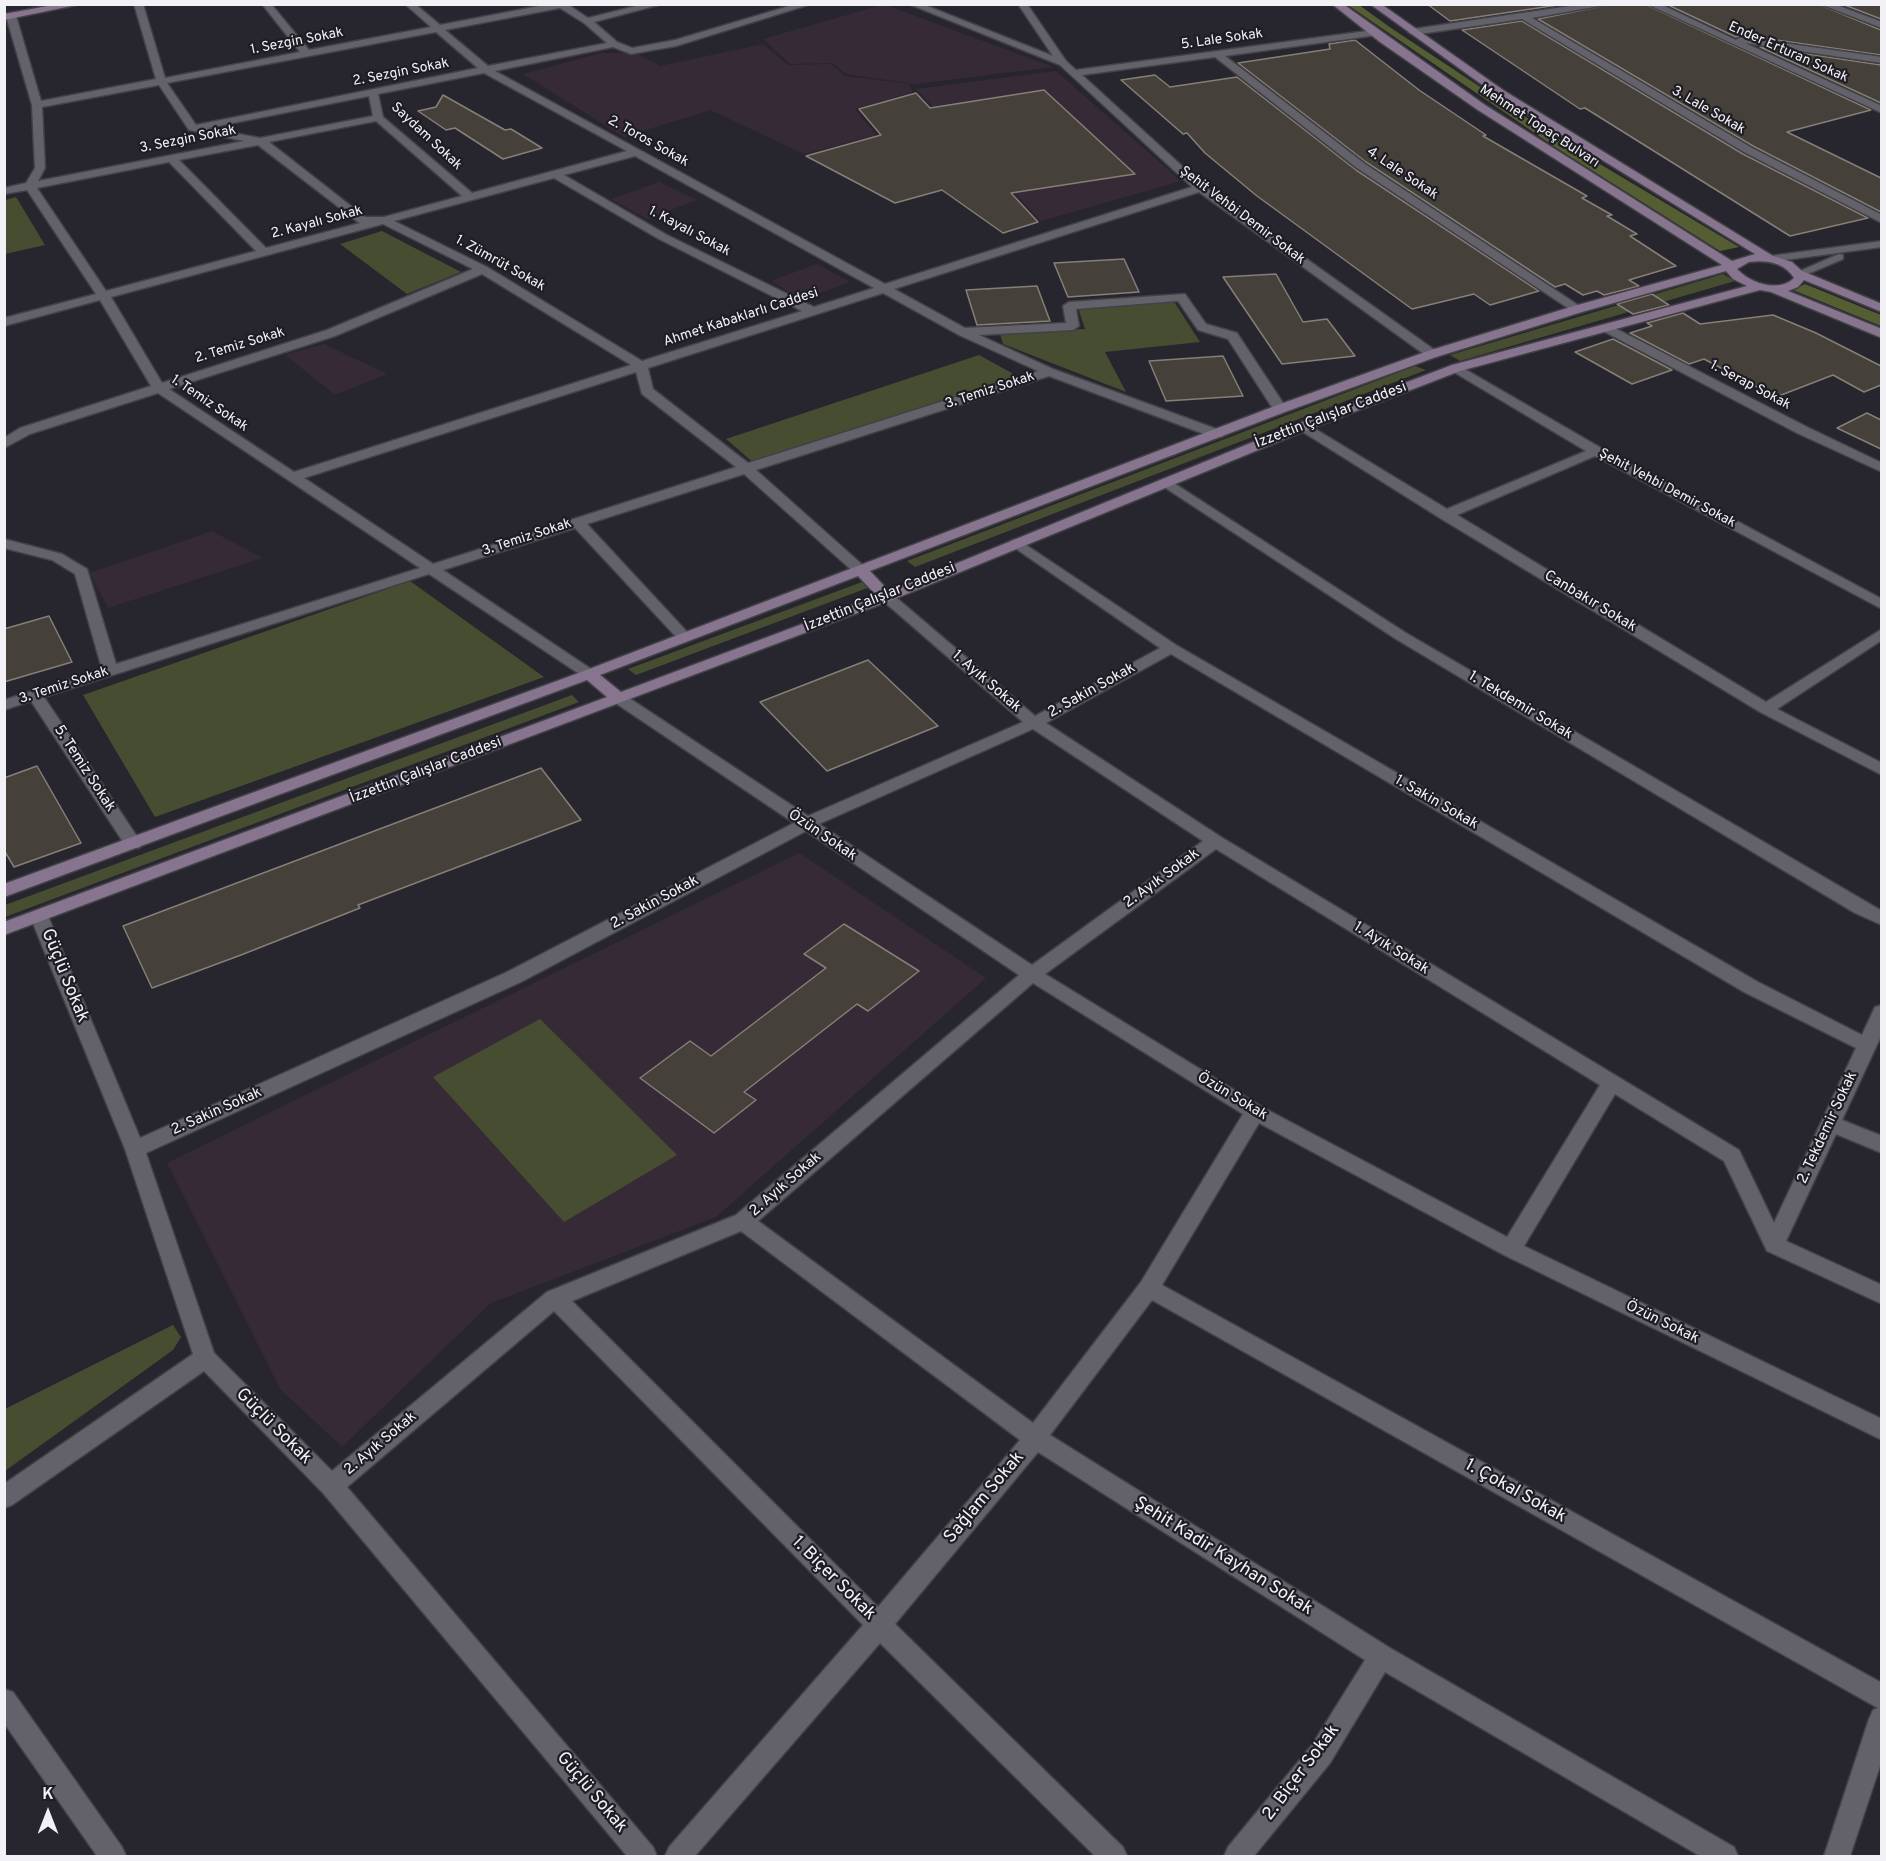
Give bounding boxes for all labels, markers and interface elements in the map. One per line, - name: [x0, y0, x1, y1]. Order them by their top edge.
- street label: Ender Erturan Sokak: [1726, 19, 1850, 87]
- street label: 1. Sezgin Sokak: [249, 25, 345, 59]
- street label: 5. Lale Sokak: [1180, 26, 1264, 54]
- street label: 2. Sezgin Sokak: [351, 55, 451, 91]
- street label: Mehmet Topaç Bulvarı: [1476, 82, 1602, 172]
- street label: 3. Lale Sokak: [1668, 83, 1748, 139]
- street label: Saydam Sokak: [387, 100, 465, 174]
- street label: 2. Toros Sokak: [605, 113, 691, 171]
- street label: 3. Sezgin Sokak: [138, 122, 238, 158]
- street label: 4. Lale Sokak: [1363, 144, 1441, 204]
- street label: Şehit Vehbi Demir Sokak: [1176, 163, 1308, 269]
- street label: 2. Kayalı Sokak: [269, 203, 365, 243]
- street label: 1. Kayalı Sokak: [645, 203, 733, 261]
- street label: 1. Zümrüt Sokak: [452, 232, 548, 296]
- street label: Ahmet Kabaklarlı Caddesi: [661, 285, 821, 351]
- street label: 2. Temiz Sokak: [193, 324, 287, 368]
- street label: 1. Serap Sokak: [1707, 358, 1793, 414]
- street label: 3. Temiz Sokak: [943, 369, 1037, 413]
- street label: 1. Temiz Sokak: [167, 372, 251, 436]
- street label: İzzettin Çalışlar Caddesi: [1253, 379, 1409, 453]
- street label: Şehit Vehbi Demir Sokak: [1596, 446, 1738, 532]
- street label: 3. Temiz Sokak: [480, 516, 574, 560]
- street label: İzzettin Çalışlar Caddesi: [802, 560, 958, 636]
- street label: Canbakır Sokak: [1541, 567, 1639, 637]
- street label: 1. Ayık Sokak: [948, 647, 1024, 717]
- street label: 2. Sakin Sokak: [1045, 660, 1139, 722]
- street label: 3. Temiz Sokak: [17, 664, 111, 708]
- street label: 1. Tekdemir Sokak: [1465, 668, 1575, 744]
- street label: 5. Temiz Sokak: [49, 722, 119, 816]
- street label: İzzettin Çalışlar Caddesi: [348, 734, 504, 808]
- street label: 1. Sakin Sokak: [1391, 772, 1481, 834]
- street label: Özün Sokak: [784, 806, 860, 866]
- street label: 2. Ayık Sokak: [1121, 845, 1203, 913]
- street label: 2. Sakin Sokak: [608, 872, 702, 934]
- street label: 1. Ayık Sokak: [1350, 919, 1432, 979]
- street label: Güçlü Sokak: [35, 926, 93, 1026]
- street label: Özün Sokak: [1193, 1069, 1271, 1125]
- street label: 2. Tekdemir Sokak: [1794, 1069, 1862, 1187]
- street label: 2. Sakin Sokak: [169, 1084, 265, 1140]
- street label: 2. Ayık Sokak: [746, 1149, 826, 1221]
- street label: Özün Sokak: [1622, 1298, 1702, 1348]
- street label: Güçlü Sokak: [230, 1384, 316, 1470]
- street label: 2. Ayık Sokak: [341, 1408, 421, 1480]
- street label: Sağlam Sokak: [940, 1448, 1030, 1548]
- street label: 1. Çokal Sokak: [1460, 1455, 1570, 1529]
- street label: Şehit Kadir Kayhan Sokak: [1130, 1493, 1316, 1621]
- street label: 1. Biçer Sokak: [786, 1532, 880, 1626]
- street label: 2. Biçer Sokak: [1259, 1721, 1345, 1825]
- street label: Güçlü Sokak: [551, 1748, 631, 1838]
- north arrow: [18, 1783, 78, 1843]
- text: K: [42, 1785, 54, 1805]

